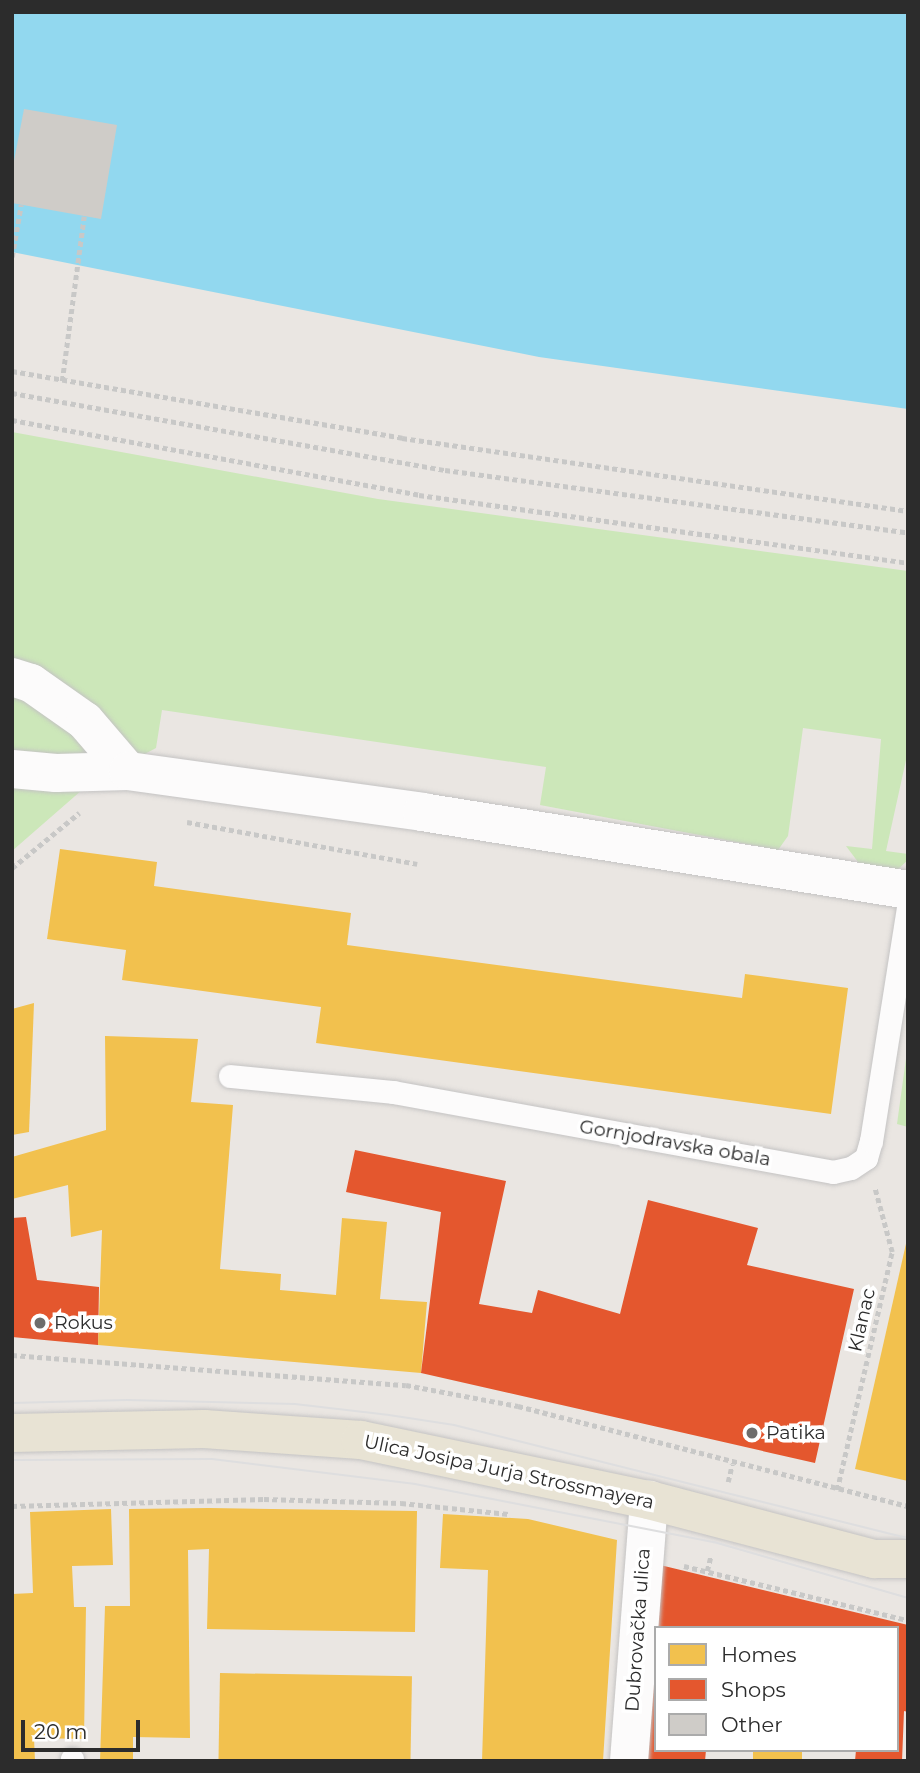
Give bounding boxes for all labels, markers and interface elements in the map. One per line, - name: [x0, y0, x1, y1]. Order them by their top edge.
- street label: Gornjodravska obala: [578, 1115, 772, 1171]
- street label: Klanac: [844, 1286, 880, 1354]
- place label: Rokus: [54, 1312, 113, 1334]
- marker: Rokus: [32, 1315, 48, 1331]
- place label: Patika: [766, 1422, 826, 1444]
- marker: Patika: [744, 1425, 760, 1441]
- street label: Ulica Josipa Jurja Strossmayera: [362, 1430, 656, 1514]
- street label: Dubrovačka ulica: [621, 1547, 655, 1713]
- legend: [654, 1626, 899, 1752]
- text: Homes: [721, 1642, 796, 1667]
- text: Shops: [721, 1677, 786, 1702]
- scale bar: [24, 1706, 144, 1750]
- text: Other: [721, 1712, 783, 1737]
- text: 20 m: [34, 1719, 88, 1744]

